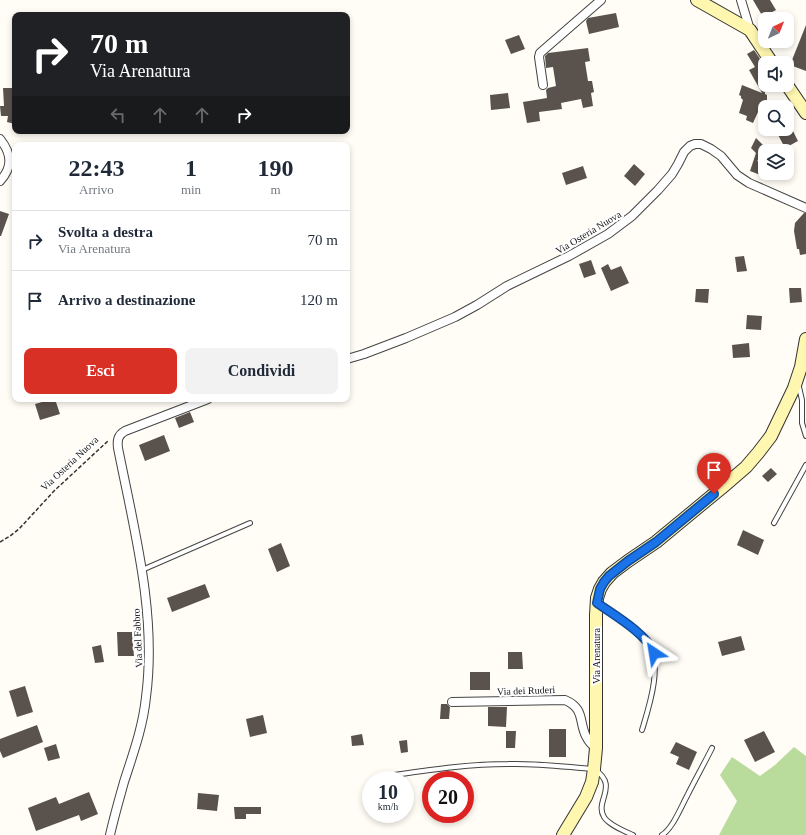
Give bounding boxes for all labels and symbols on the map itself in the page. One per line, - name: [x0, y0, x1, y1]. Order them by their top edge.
- north arrow: [758, 12, 794, 48]
- street label: Via Osteria Nuova: [554, 208, 623, 256]
- street label: Via Osteria Nuova: [38, 434, 101, 493]
- pin: [697, 453, 731, 494]
- street label: Via del Fabbro: [130, 608, 145, 668]
- street label: Via Arenatura: [591, 628, 602, 684]
- position arrow: [633, 632, 675, 674]
- street label: Via dei Ruderi: [497, 684, 556, 697]
- speed limit sign: 20: [422, 771, 474, 823]

